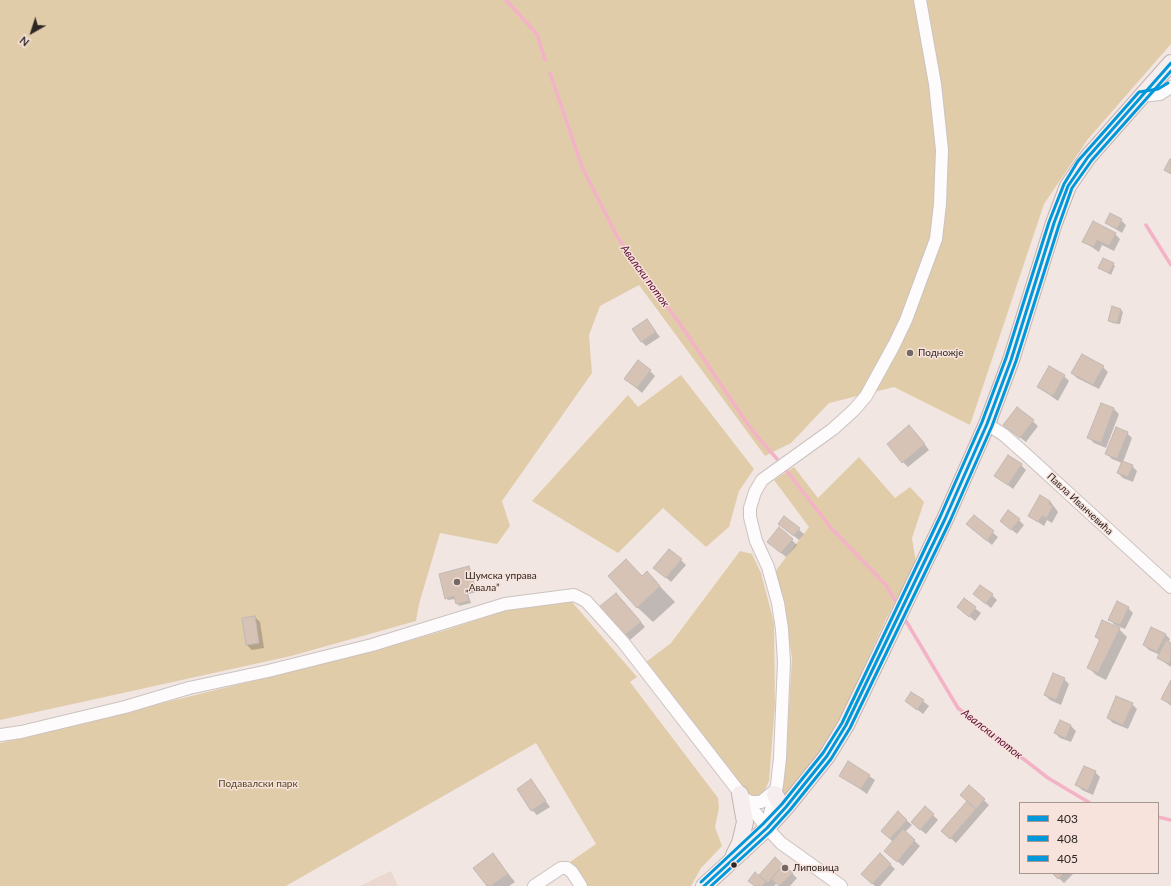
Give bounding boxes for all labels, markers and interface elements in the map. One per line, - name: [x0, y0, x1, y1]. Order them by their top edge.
- north arrow: [12, 12, 52, 52]
- text: N: [17, 34, 32, 49]
- water label: Авалски поток: [618, 242, 672, 310]
- place label: Подножје: [918, 347, 964, 359]
- marker: Подножје: [905, 348, 915, 358]
- street label: Павла Иванчевића: [1045, 471, 1115, 537]
- place label: Шумска управа „Авала”: [465, 570, 537, 594]
- marker: Шумска управа „Авала”: [452, 577, 462, 587]
- water label: Авалски поток: [959, 706, 1025, 762]
- park label: Подавалски парк: [218, 778, 298, 790]
- legend: [1019, 802, 1159, 874]
- text: 403: [1057, 811, 1078, 826]
- text: 408: [1057, 831, 1078, 846]
- text: 405: [1057, 851, 1078, 866]
- unlabelled marker: [729, 860, 739, 870]
- place label: Липовица: [793, 862, 839, 874]
- marker: Липовица: [780, 863, 790, 873]

